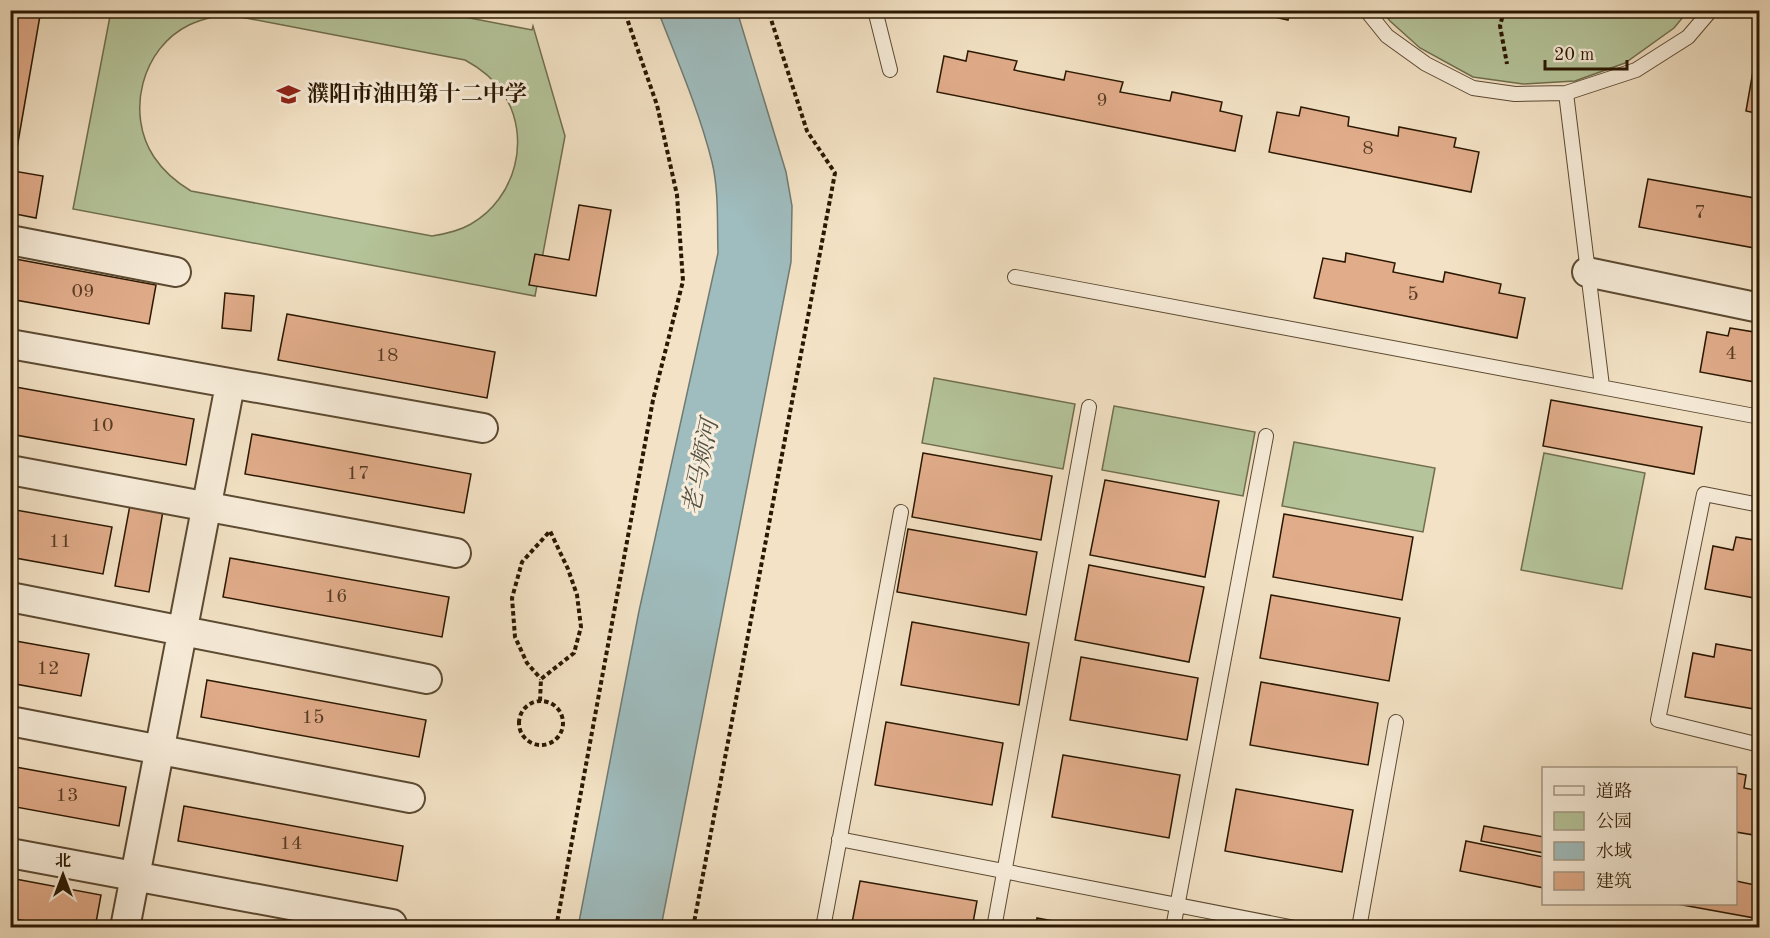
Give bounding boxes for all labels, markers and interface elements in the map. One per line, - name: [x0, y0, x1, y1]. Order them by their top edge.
- scale bar: [1545, 33, 1628, 71]
- text: 20 m: [1554, 46, 1594, 64]
- place label: 濮阳市油田第十二中学: [307, 81, 527, 106]
- school or university icon: 濮阳市油田第十二中学: [276, 82, 302, 108]
- house number: 9: [1096, 91, 1108, 111]
- house number: 8: [1362, 139, 1374, 159]
- house number: 7: [1694, 203, 1706, 223]
- house number: 09: [71, 282, 95, 302]
- house number: 5: [1407, 285, 1419, 305]
- house number: 4: [1725, 344, 1737, 364]
- house number: 18: [375, 346, 399, 366]
- water label: 老马颊河: [677, 413, 725, 516]
- house number: 10: [90, 416, 114, 436]
- house number: 17: [346, 464, 370, 484]
- house number: 11: [48, 532, 72, 552]
- house number: 16: [324, 587, 348, 607]
- house number: 12: [36, 659, 60, 679]
- house number: 15: [301, 708, 325, 728]
- legend: [1542, 767, 1737, 905]
- text: 道路: [1596, 781, 1632, 801]
- house number: 13: [55, 786, 79, 806]
- text: 公园: [1596, 812, 1632, 831]
- house number: 14: [279, 834, 303, 854]
- text: 水域: [1596, 841, 1632, 861]
- north arrow: [33, 845, 93, 905]
- text: 北: [55, 852, 71, 870]
- text: 建筑: [1596, 871, 1632, 891]

